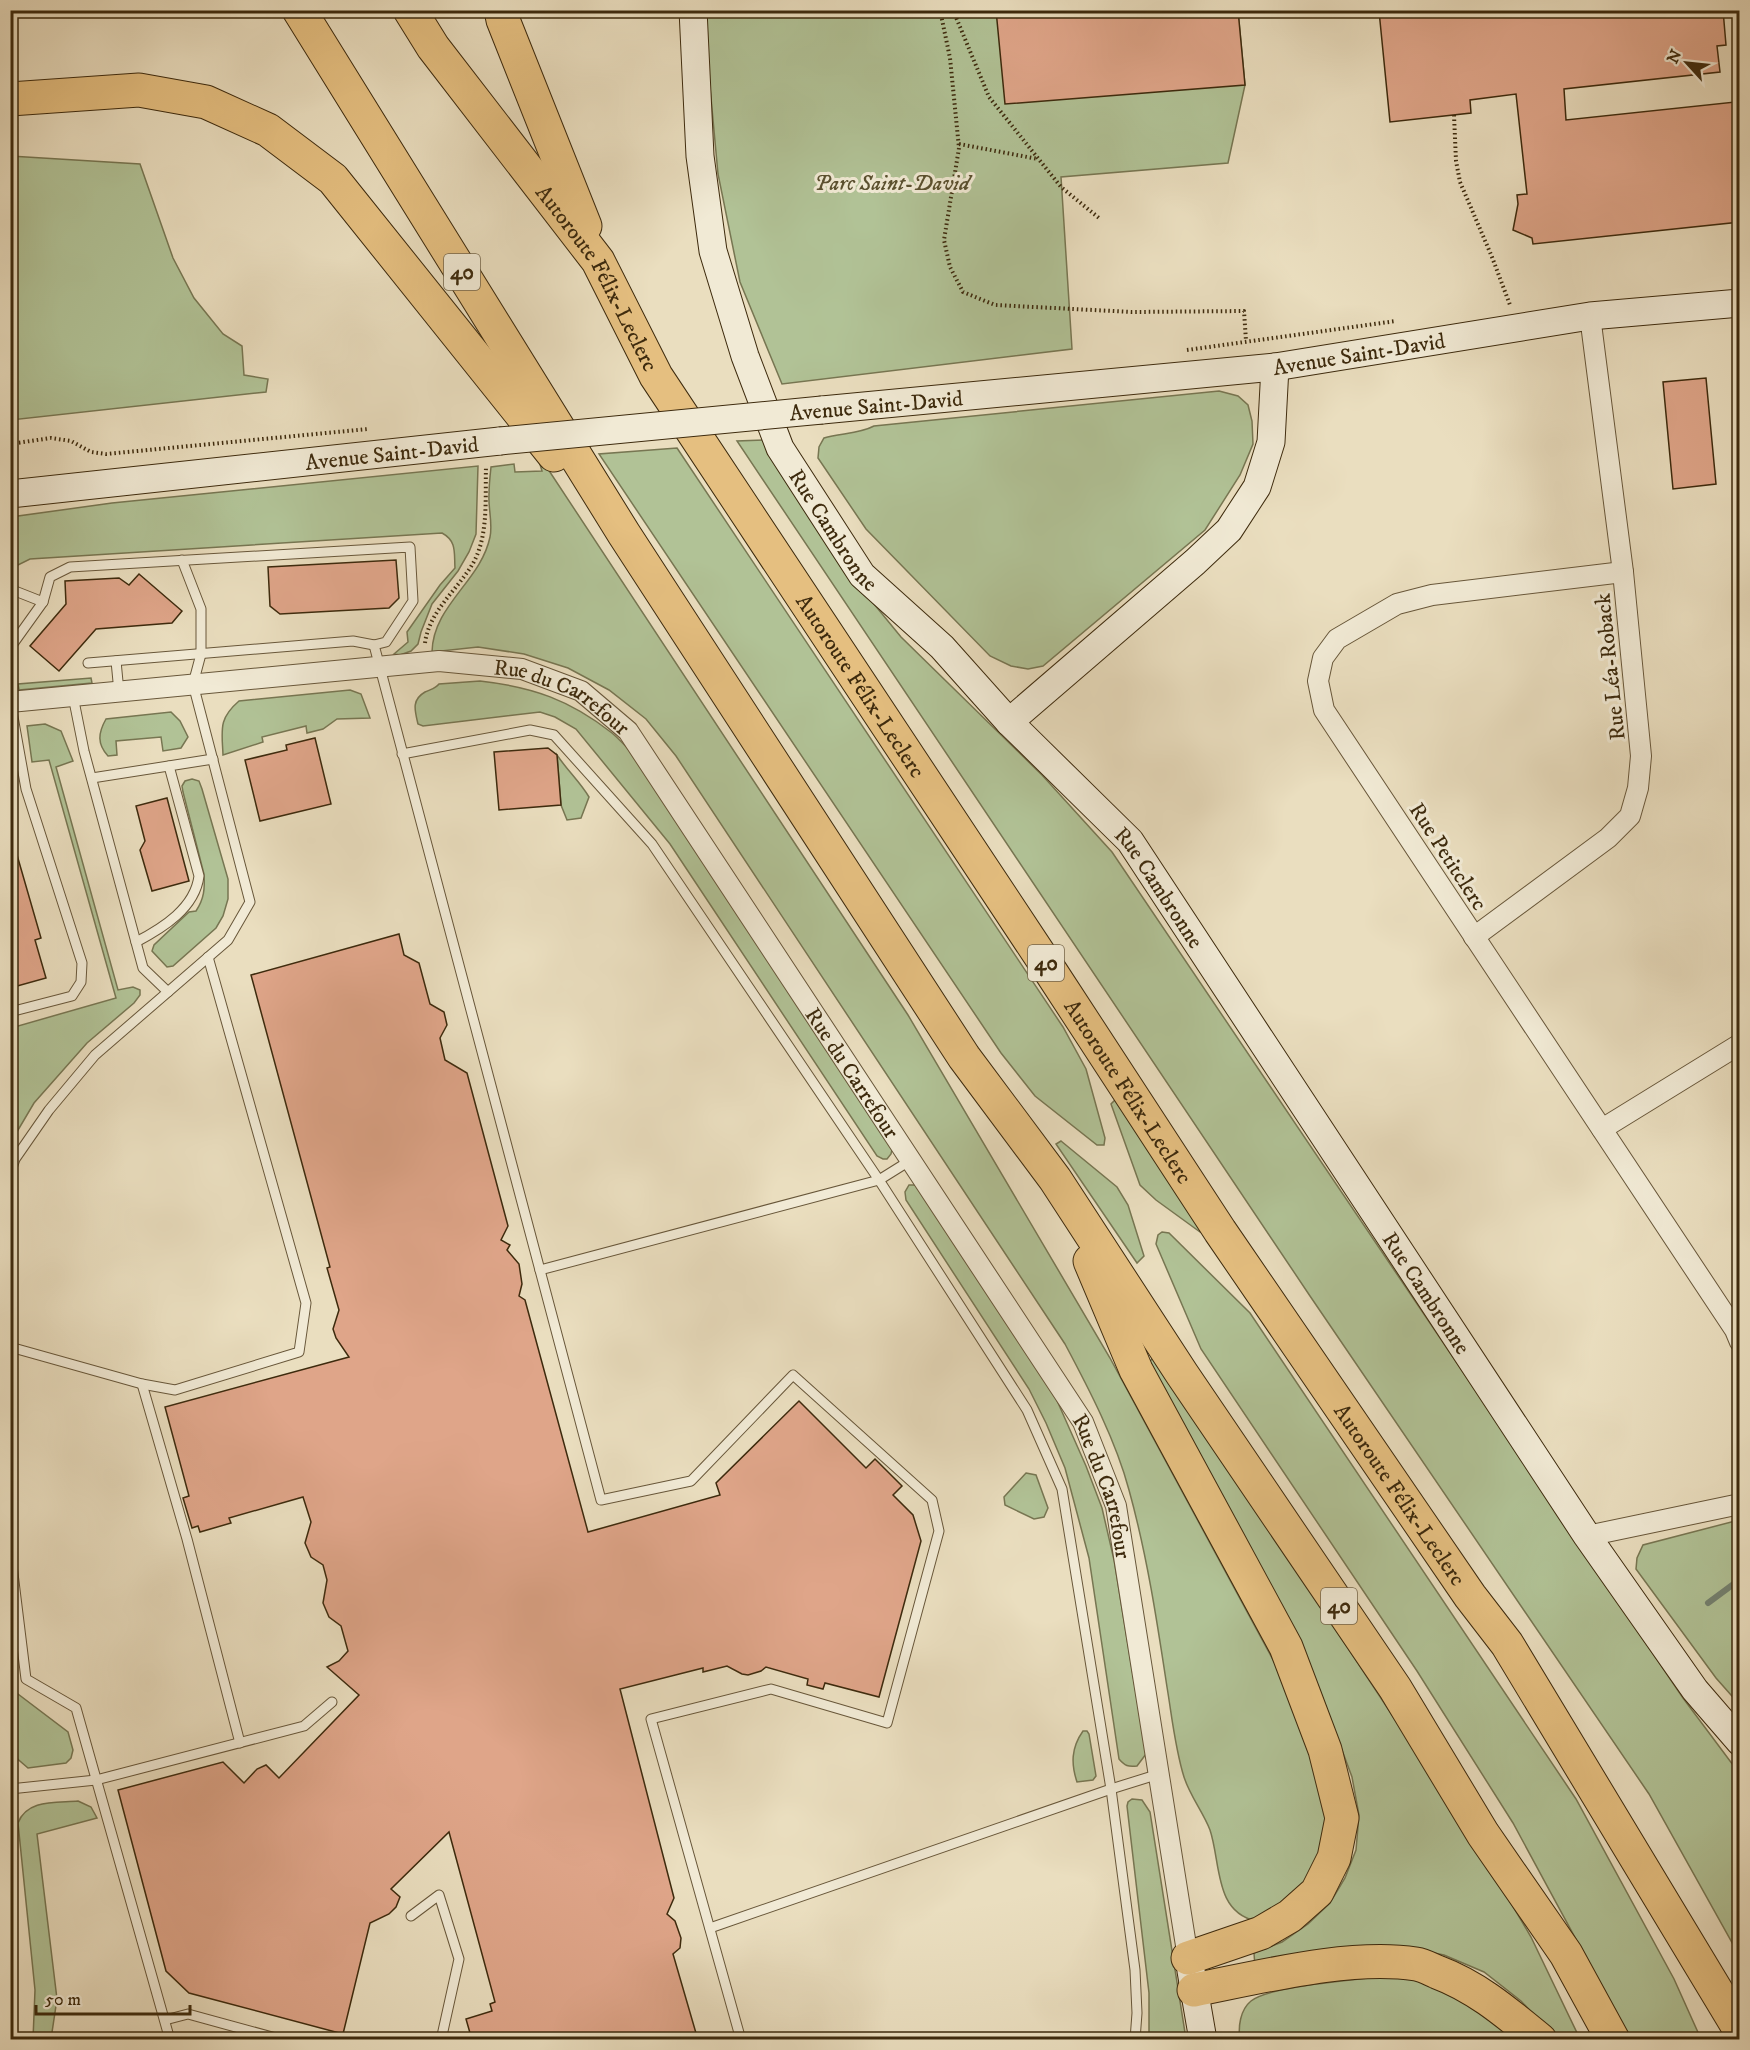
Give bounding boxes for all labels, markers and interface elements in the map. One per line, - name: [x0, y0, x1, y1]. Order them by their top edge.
- north arrow: [1657, 33, 1717, 93]
- text: N: [1663, 46, 1686, 67]
- park label: Parc Saint-David: [814, 170, 973, 197]
- street label: Autoroute Félix-Leclerc: [529, 180, 663, 376]
- road number: 40: [444, 254, 480, 290]
- street label: Avenue Saint-David: [1271, 328, 1447, 382]
- street label: Avenue Saint-David: [788, 385, 964, 428]
- street label: Avenue Saint-David: [304, 431, 480, 477]
- street label: Rue Cambronne: [782, 464, 883, 597]
- street label: Autoroute Félix-Leclerc: [789, 590, 930, 783]
- street label: Rue Léa-Roback: [1589, 592, 1632, 742]
- street label: Rue du Carrefour: [493, 654, 635, 742]
- street label: Rue Petitclerc: [1403, 798, 1493, 916]
- street label: Rue Cambronne: [1108, 821, 1209, 954]
- road number: 40: [1028, 945, 1064, 981]
- street label: Autoroute Félix-Leclerc: [1058, 995, 1197, 1189]
- street label: Rue du Carrefour: [799, 1003, 905, 1145]
- street label: Rue Cambronne: [1376, 1227, 1476, 1360]
- street label: Autoroute Félix-Leclerc: [1327, 1399, 1471, 1591]
- street label: Rue du Carrefour: [1066, 1409, 1136, 1562]
- road number: 40: [1321, 1588, 1357, 1624]
- scale bar: [36, 1978, 190, 2016]
- text: 50 m: [45, 1989, 81, 2011]

